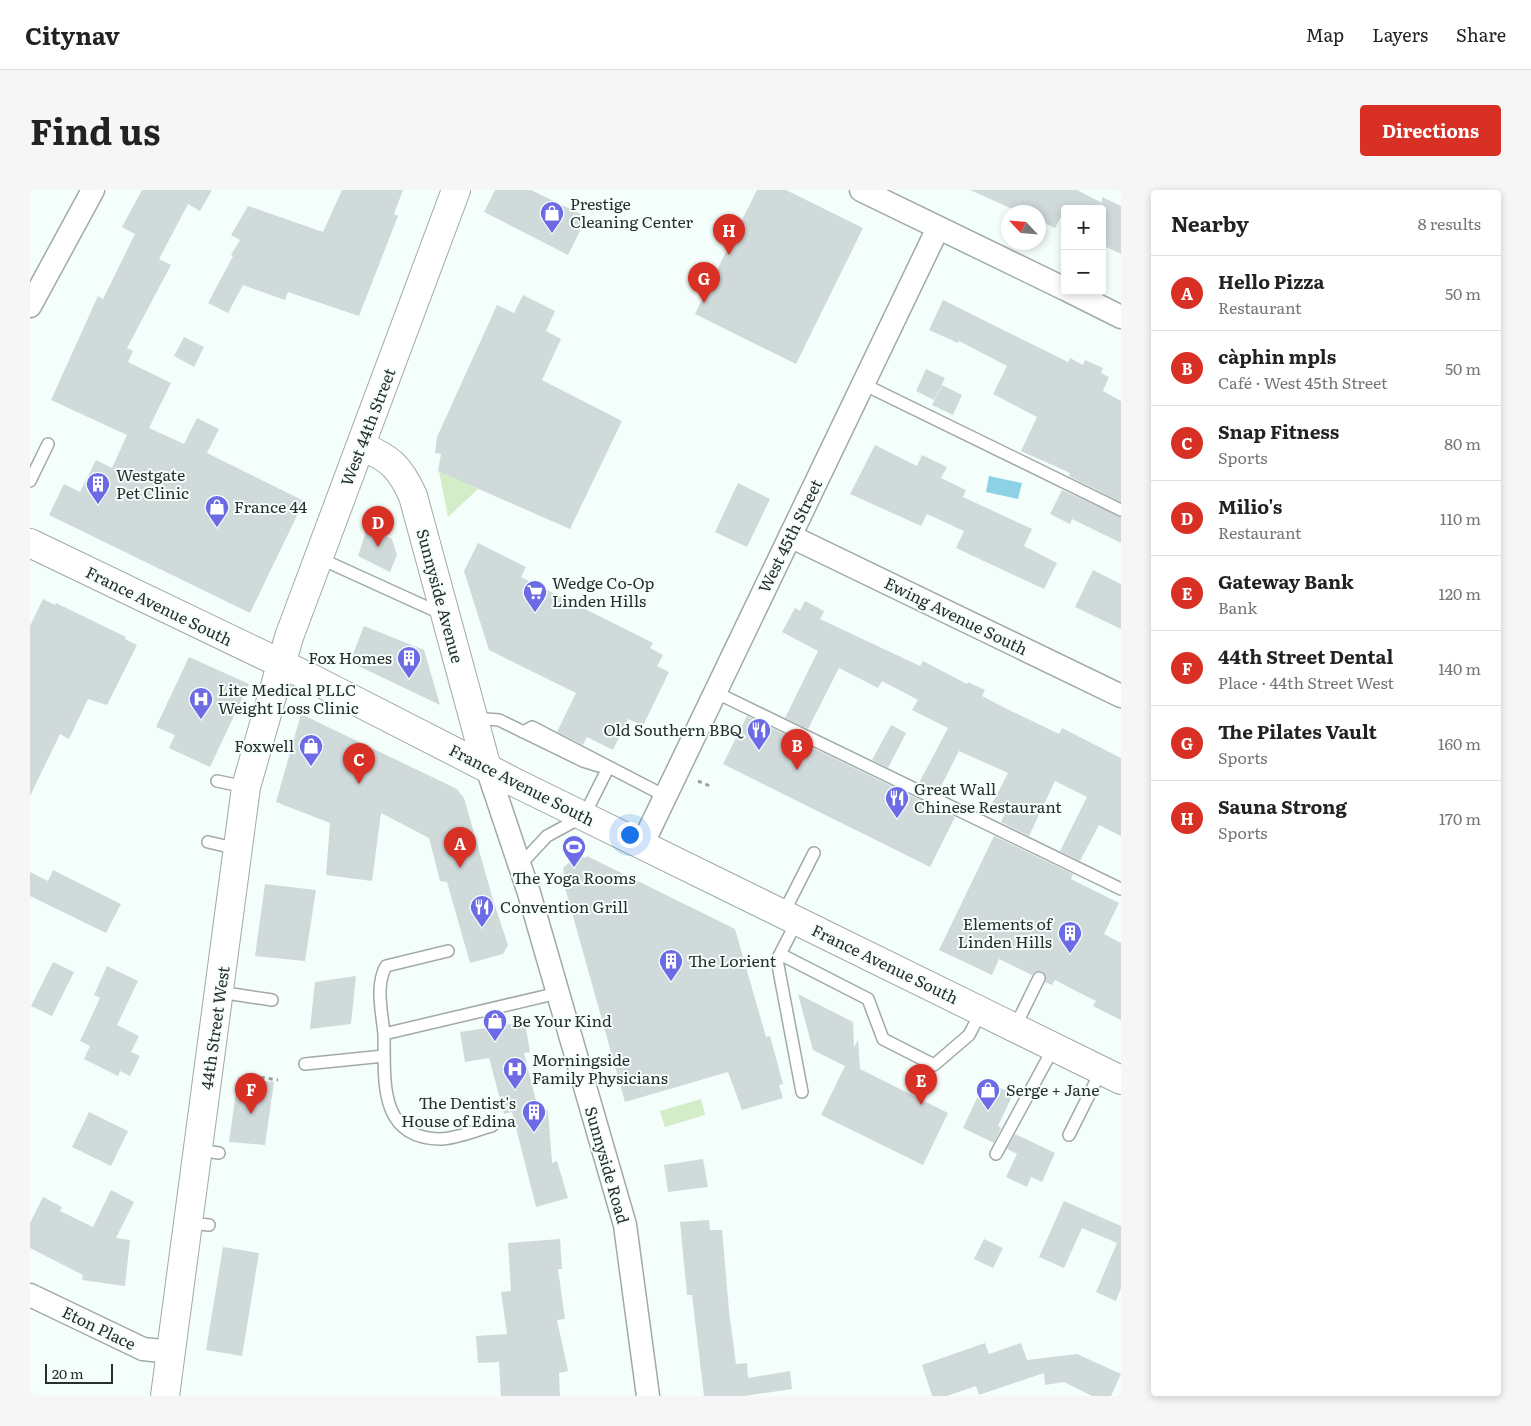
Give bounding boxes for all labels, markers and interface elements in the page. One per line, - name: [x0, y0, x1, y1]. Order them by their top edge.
- text: Citynav: [25, 17, 120, 52]
- text: Map: [1306, 21, 1344, 48]
- text: Layers: [1372, 21, 1428, 48]
- text: Share: [1456, 21, 1506, 48]
- text: Find us: [30, 104, 160, 156]
- button: Directions: [1360, 105, 1501, 156]
- place label: Prestige Cleaning Center: [570, 191, 694, 233]
- shop icon: Prestige Cleaning Center: [539, 200, 565, 234]
- north arrow: [1001, 205, 1046, 250]
- map controls: [1061, 205, 1106, 295]
- button: +: [1061, 205, 1106, 250]
- text: Nearby: [1171, 207, 1249, 238]
- text: 8 results: [1418, 211, 1481, 235]
- pin: H: [713, 214, 745, 255]
- button: −: [1061, 250, 1106, 295]
- pin: G: [688, 262, 720, 303]
- text: Hello Pizza: [1218, 267, 1324, 295]
- text: A: [1181, 281, 1193, 305]
- text: 50 m: [1445, 281, 1481, 305]
- text: Restaurant: [1218, 295, 1302, 319]
- text: càphin mpls: [1218, 342, 1336, 370]
- text: B: [1181, 356, 1193, 380]
- text: 50 m: [1445, 356, 1481, 380]
- street label: West 44th Street: [334, 364, 401, 489]
- text: Café · West 45th Street: [1218, 370, 1388, 394]
- text: Snap Fitness: [1218, 417, 1339, 445]
- text: C: [1181, 431, 1193, 455]
- text: 80 m: [1444, 431, 1481, 455]
- text: Sports: [1218, 445, 1268, 469]
- place label: Westgate Pet Clinic: [116, 462, 189, 504]
- building icon: Westgate Pet Clinic: [85, 471, 111, 505]
- street label: West 45th Street: [751, 474, 827, 596]
- text: Milio's: [1218, 492, 1282, 520]
- shop icon: France 44: [204, 494, 230, 528]
- place label: France 44: [234, 494, 307, 518]
- pin: D: [362, 506, 394, 547]
- text: D: [1181, 506, 1193, 530]
- text: 110 m: [1440, 506, 1481, 530]
- text: Restaurant: [1218, 520, 1302, 544]
- street label: Sunnyside Avenue: [411, 526, 470, 666]
- street label: France Avenue South: [82, 559, 237, 651]
- text: Gateway Bank: [1218, 567, 1354, 595]
- place label: Wedge Co-Op Linden Hills: [552, 570, 655, 612]
- street label: Ewing Avenue South: [881, 570, 1032, 660]
- supermarket icon: Wedge Co-Op Linden Hills: [522, 579, 548, 613]
- text: E: [1182, 581, 1192, 605]
- text: 120 m: [1438, 581, 1481, 605]
- text: Bank: [1218, 595, 1257, 619]
- text: 44th Street Dental: [1218, 642, 1393, 670]
- place label: Fox Homes: [308, 645, 392, 669]
- building icon: Fox Homes: [396, 645, 422, 679]
- text: F: [1182, 656, 1192, 680]
- text: 140 m: [1438, 656, 1481, 680]
- text: Place · 44th Street West: [1218, 670, 1394, 694]
- place label: Lite Medical PLLC Weight Loss Clinic: [218, 677, 359, 719]
- hospital icon: Lite Medical PLLC Weight Loss Clinic: [188, 686, 214, 720]
- place label: Old Southern BBQ: [604, 717, 745, 741]
- restaurant icon: Old Southern BBQ: [746, 717, 772, 751]
- text: The Pilates Vault: [1218, 717, 1377, 745]
- pin: B: [781, 729, 813, 770]
- text: G: [1181, 731, 1193, 755]
- text: 160 m: [1438, 731, 1481, 755]
- place label: Foxwell: [234, 733, 294, 757]
- shop icon: Foxwell: [298, 733, 324, 767]
- street label: France Avenue South: [446, 737, 600, 831]
- pin: C: [343, 743, 375, 784]
- text: Sports: [1218, 745, 1268, 769]
- place label: Great Wall Chinese Restaurant: [914, 776, 1062, 818]
- restaurant icon: Great Wall Chinese Restaurant: [884, 785, 910, 819]
- text: Sauna Strong: [1218, 792, 1347, 820]
- text: H: [1180, 806, 1194, 830]
- text: 170 m: [1439, 806, 1481, 830]
- text: Sports: [1218, 820, 1268, 844]
- your location: [617, 822, 643, 848]
- pin: A: [444, 827, 476, 868]
- sports icon: The Yoga Rooms: [561, 834, 587, 868]
- place label: The Yoga Rooms: [512, 865, 636, 889]
- restaurant icon: Convention Grill: [469, 894, 495, 928]
- place label: Convention Grill: [500, 894, 628, 918]
- place label: Elements of Linden Hills: [958, 911, 1054, 953]
- street label: France Avenue South: [808, 917, 963, 1009]
- building icon: Elements of Linden Hills: [1057, 920, 1083, 954]
- building icon: The Lorient: [658, 948, 684, 982]
- place label: The Lorient: [688, 948, 777, 972]
- street label: 44th Street West: [193, 964, 235, 1091]
- shop icon: Be Your Kind: [482, 1008, 508, 1042]
- place label: Be Your Kind: [512, 1008, 612, 1032]
- place label: Morningside Family Physicians: [532, 1047, 668, 1089]
- hospital icon: Morningside Family Physicians: [502, 1056, 528, 1090]
- pin: E: [905, 1064, 937, 1105]
- pin: F: [235, 1073, 267, 1114]
- shop icon: Serge + Jane: [975, 1077, 1001, 1111]
- place label: Serge + Jane: [1006, 1077, 1099, 1101]
- place label: The Dentist's House of Edina: [401, 1090, 516, 1132]
- building icon: The Dentist's House of Edina: [521, 1099, 547, 1133]
- street label: Sunnyside Road: [580, 1103, 636, 1226]
- street label: Eton Place: [59, 1299, 140, 1355]
- scale bar: [45, 1361, 112, 1384]
- text: 20 m: [52, 1363, 84, 1383]

